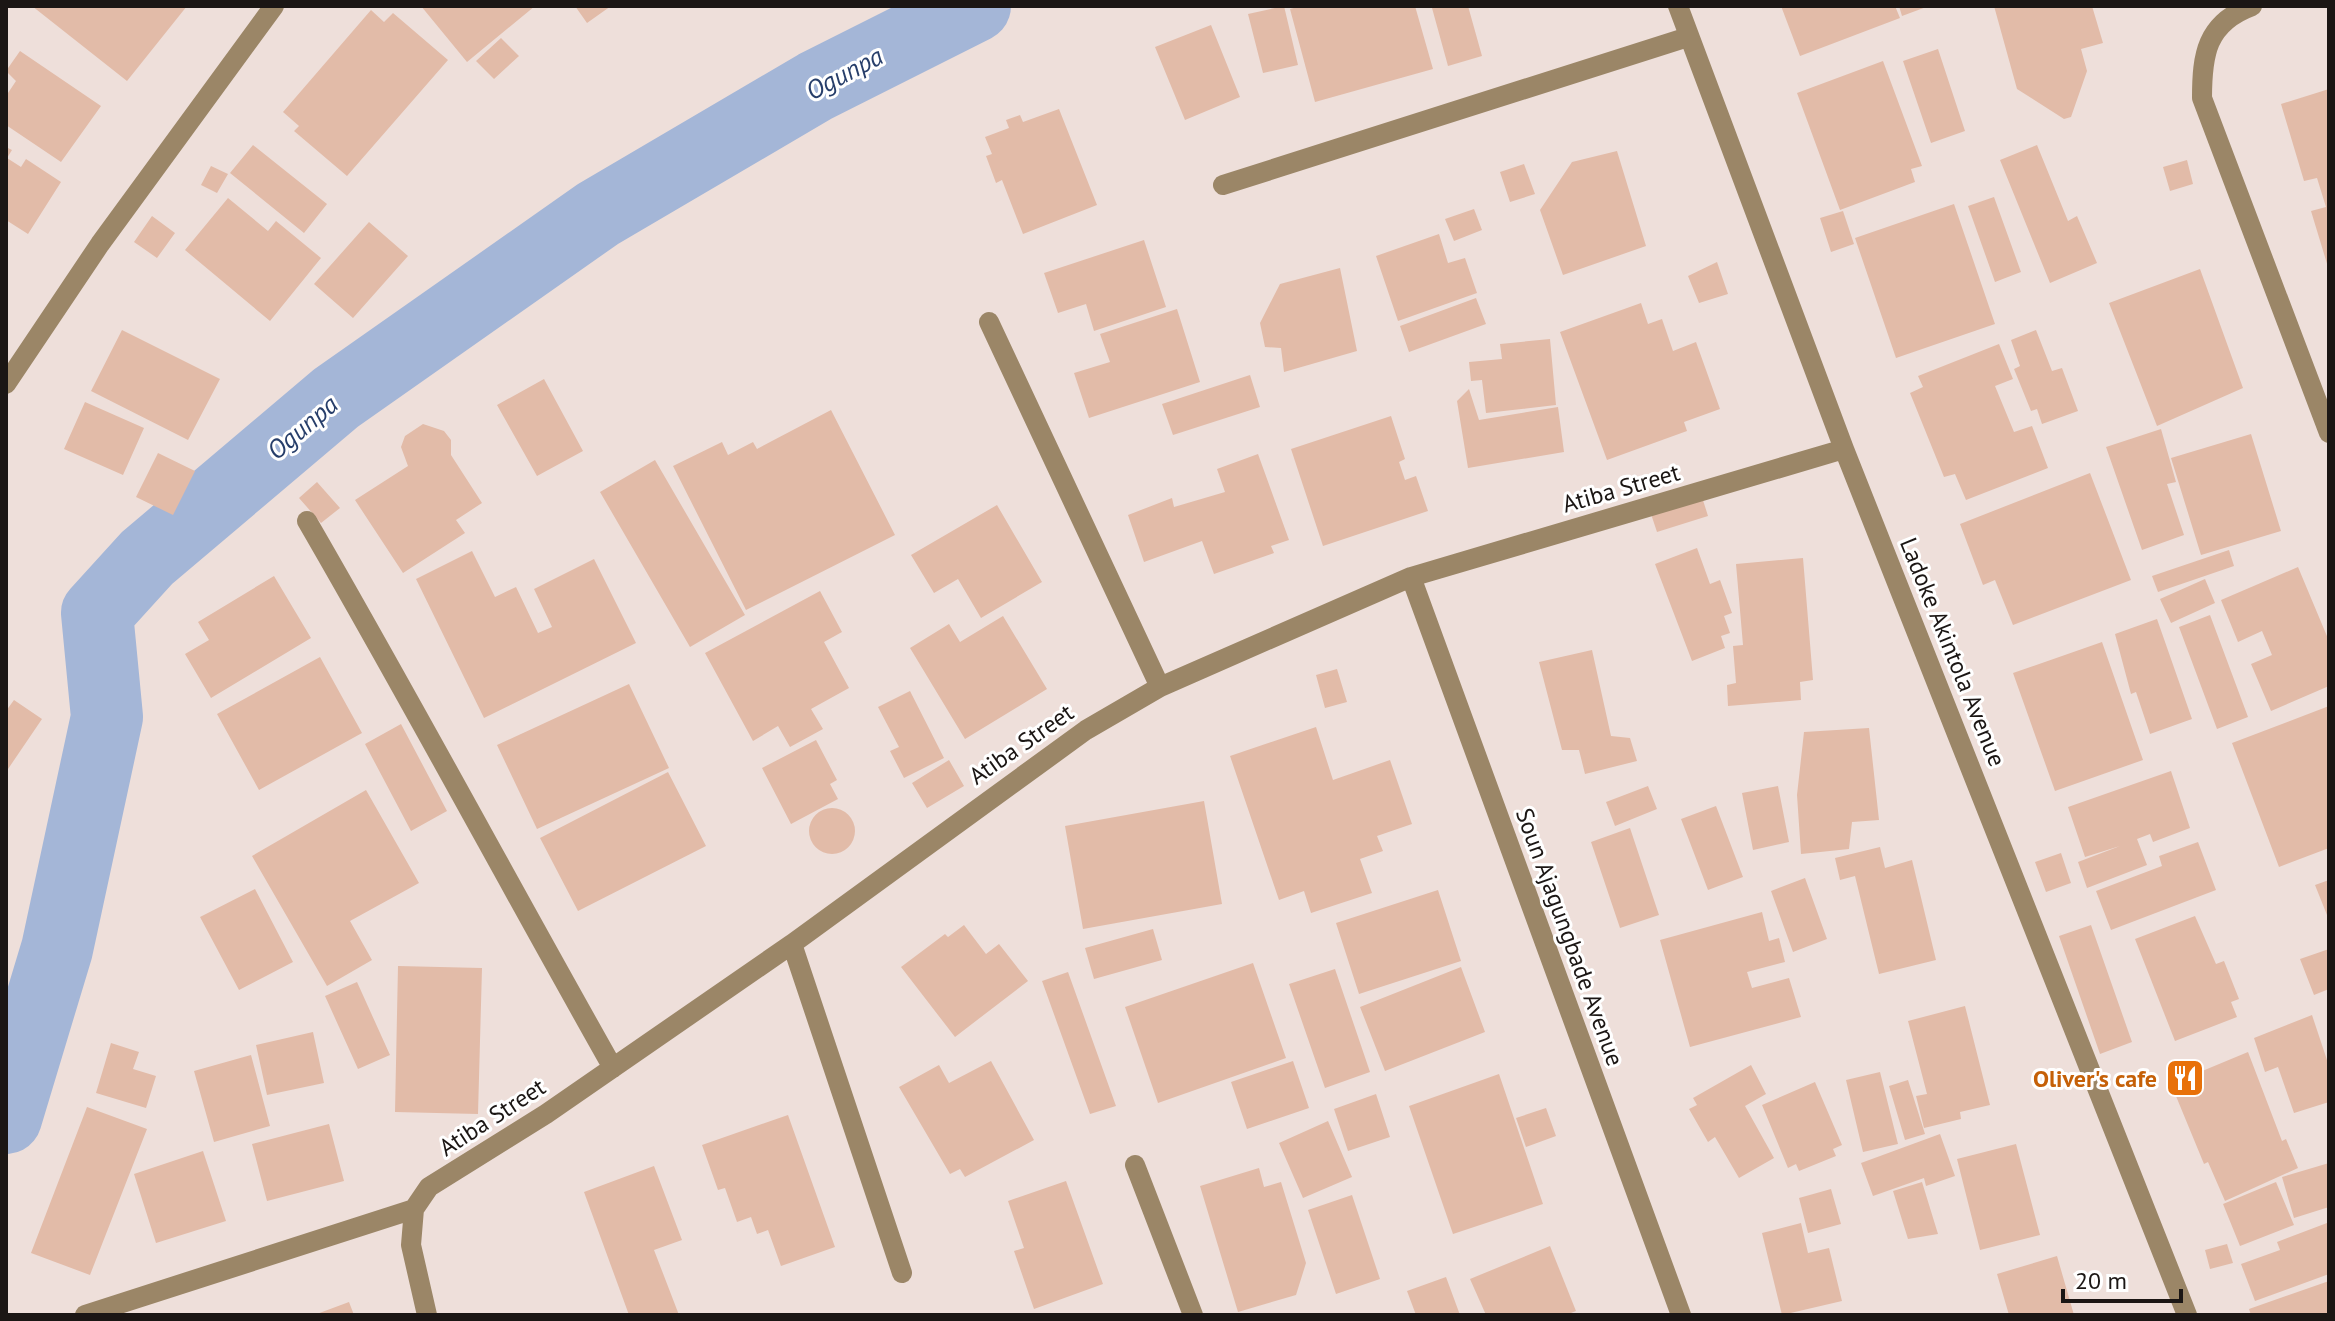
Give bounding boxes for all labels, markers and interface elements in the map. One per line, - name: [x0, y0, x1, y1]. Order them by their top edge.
- water label: Ogunpa: [800, 39, 889, 107]
- water label: Ogunpa: [260, 388, 345, 466]
- street label: Atiba Street: [1559, 456, 1683, 520]
- street label: Ladoke Akintola Avenue: [1893, 533, 2013, 771]
- street label: Atiba Street: [963, 697, 1079, 791]
- street label: Soun Ajagungbade Avenue: [1509, 804, 1631, 1070]
- restaurant icon: Oliver's cafe: [2164, 1057, 2206, 1099]
- place label: Oliver's cafe: [2033, 1063, 2157, 1094]
- street label: Atiba Street: [433, 1071, 551, 1163]
- scale bar: [2063, 1253, 2181, 1303]
- text: 20 m: [2075, 1265, 2127, 1296]

